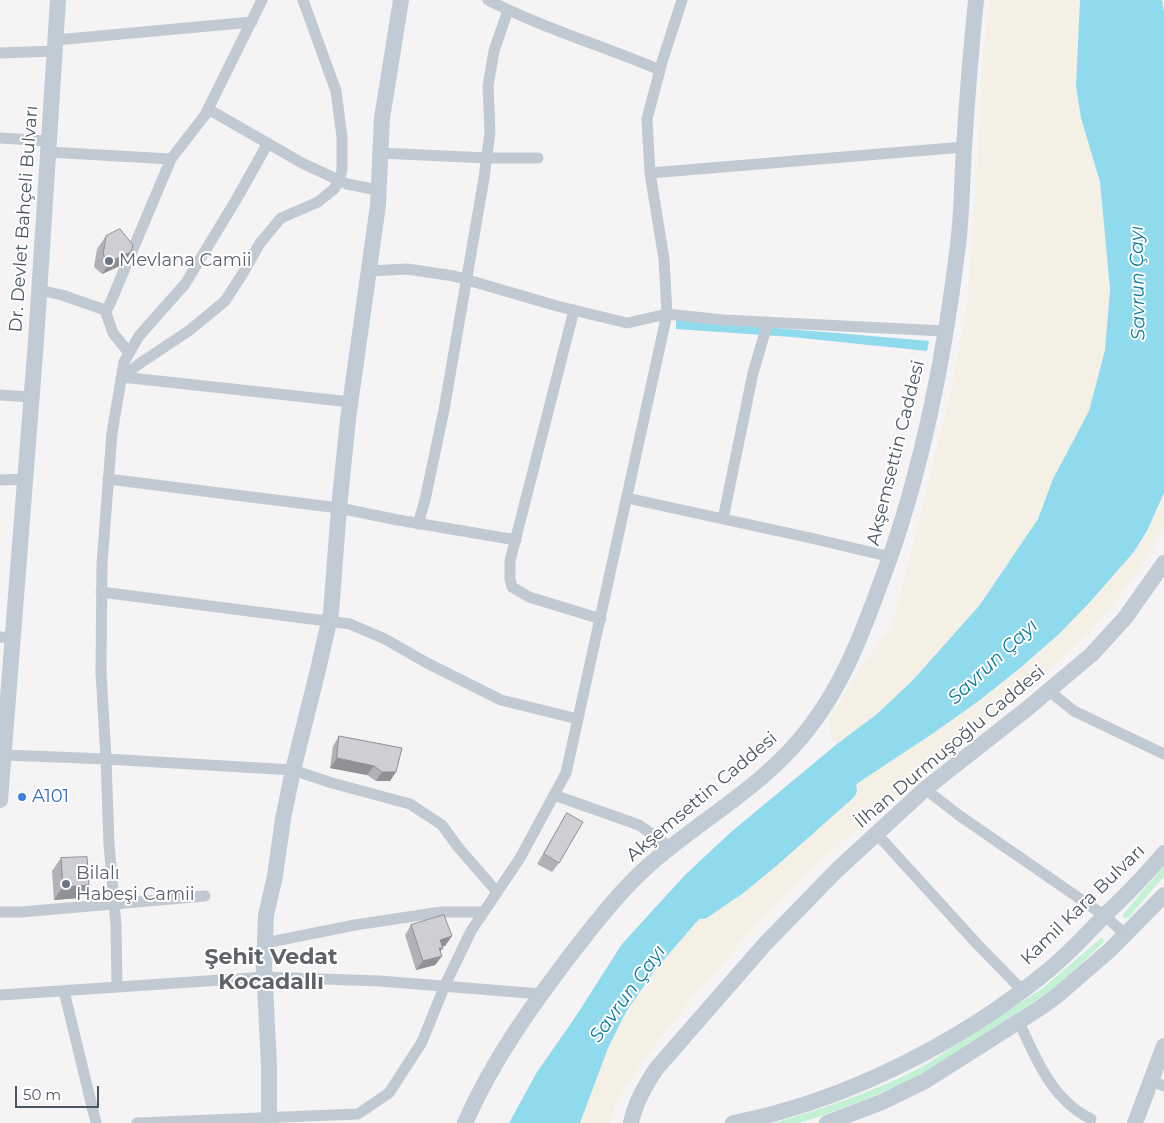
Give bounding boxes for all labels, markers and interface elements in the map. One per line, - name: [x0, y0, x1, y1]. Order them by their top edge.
- street label: Dr. Devlet Bahçeli Bulvarı: [5, 105, 43, 333]
- water label: Savrun Çayı: [1126, 226, 1150, 340]
- place label: Mevlana Camii: [119, 250, 252, 272]
- marker: Mevlana Camii: [103, 255, 115, 267]
- street label: Akşemsettin Caddesi: [863, 358, 929, 548]
- water label: Savrun Çayı: [943, 615, 1043, 709]
- street label: İlhan Durmuşoğlu Caddesi: [851, 661, 1049, 833]
- street label: Akşemsettin Caddesi: [622, 728, 782, 866]
- place label: A101: [32, 786, 69, 808]
- marker: A101: [16, 791, 28, 803]
- street label: Kamil Kara Bulvarı: [1016, 840, 1150, 970]
- place label: Bilalı Habeşi Camii: [76, 863, 195, 906]
- marker: Bilalı Habeşi Camii: [60, 878, 72, 890]
- water label: Savrun Çayı: [585, 941, 671, 1047]
- district label: Şehit Vedat Kocadallı: [205, 945, 337, 996]
- scale bar: [18, 1076, 101, 1108]
- text: 50 m: [23, 1085, 61, 1104]

